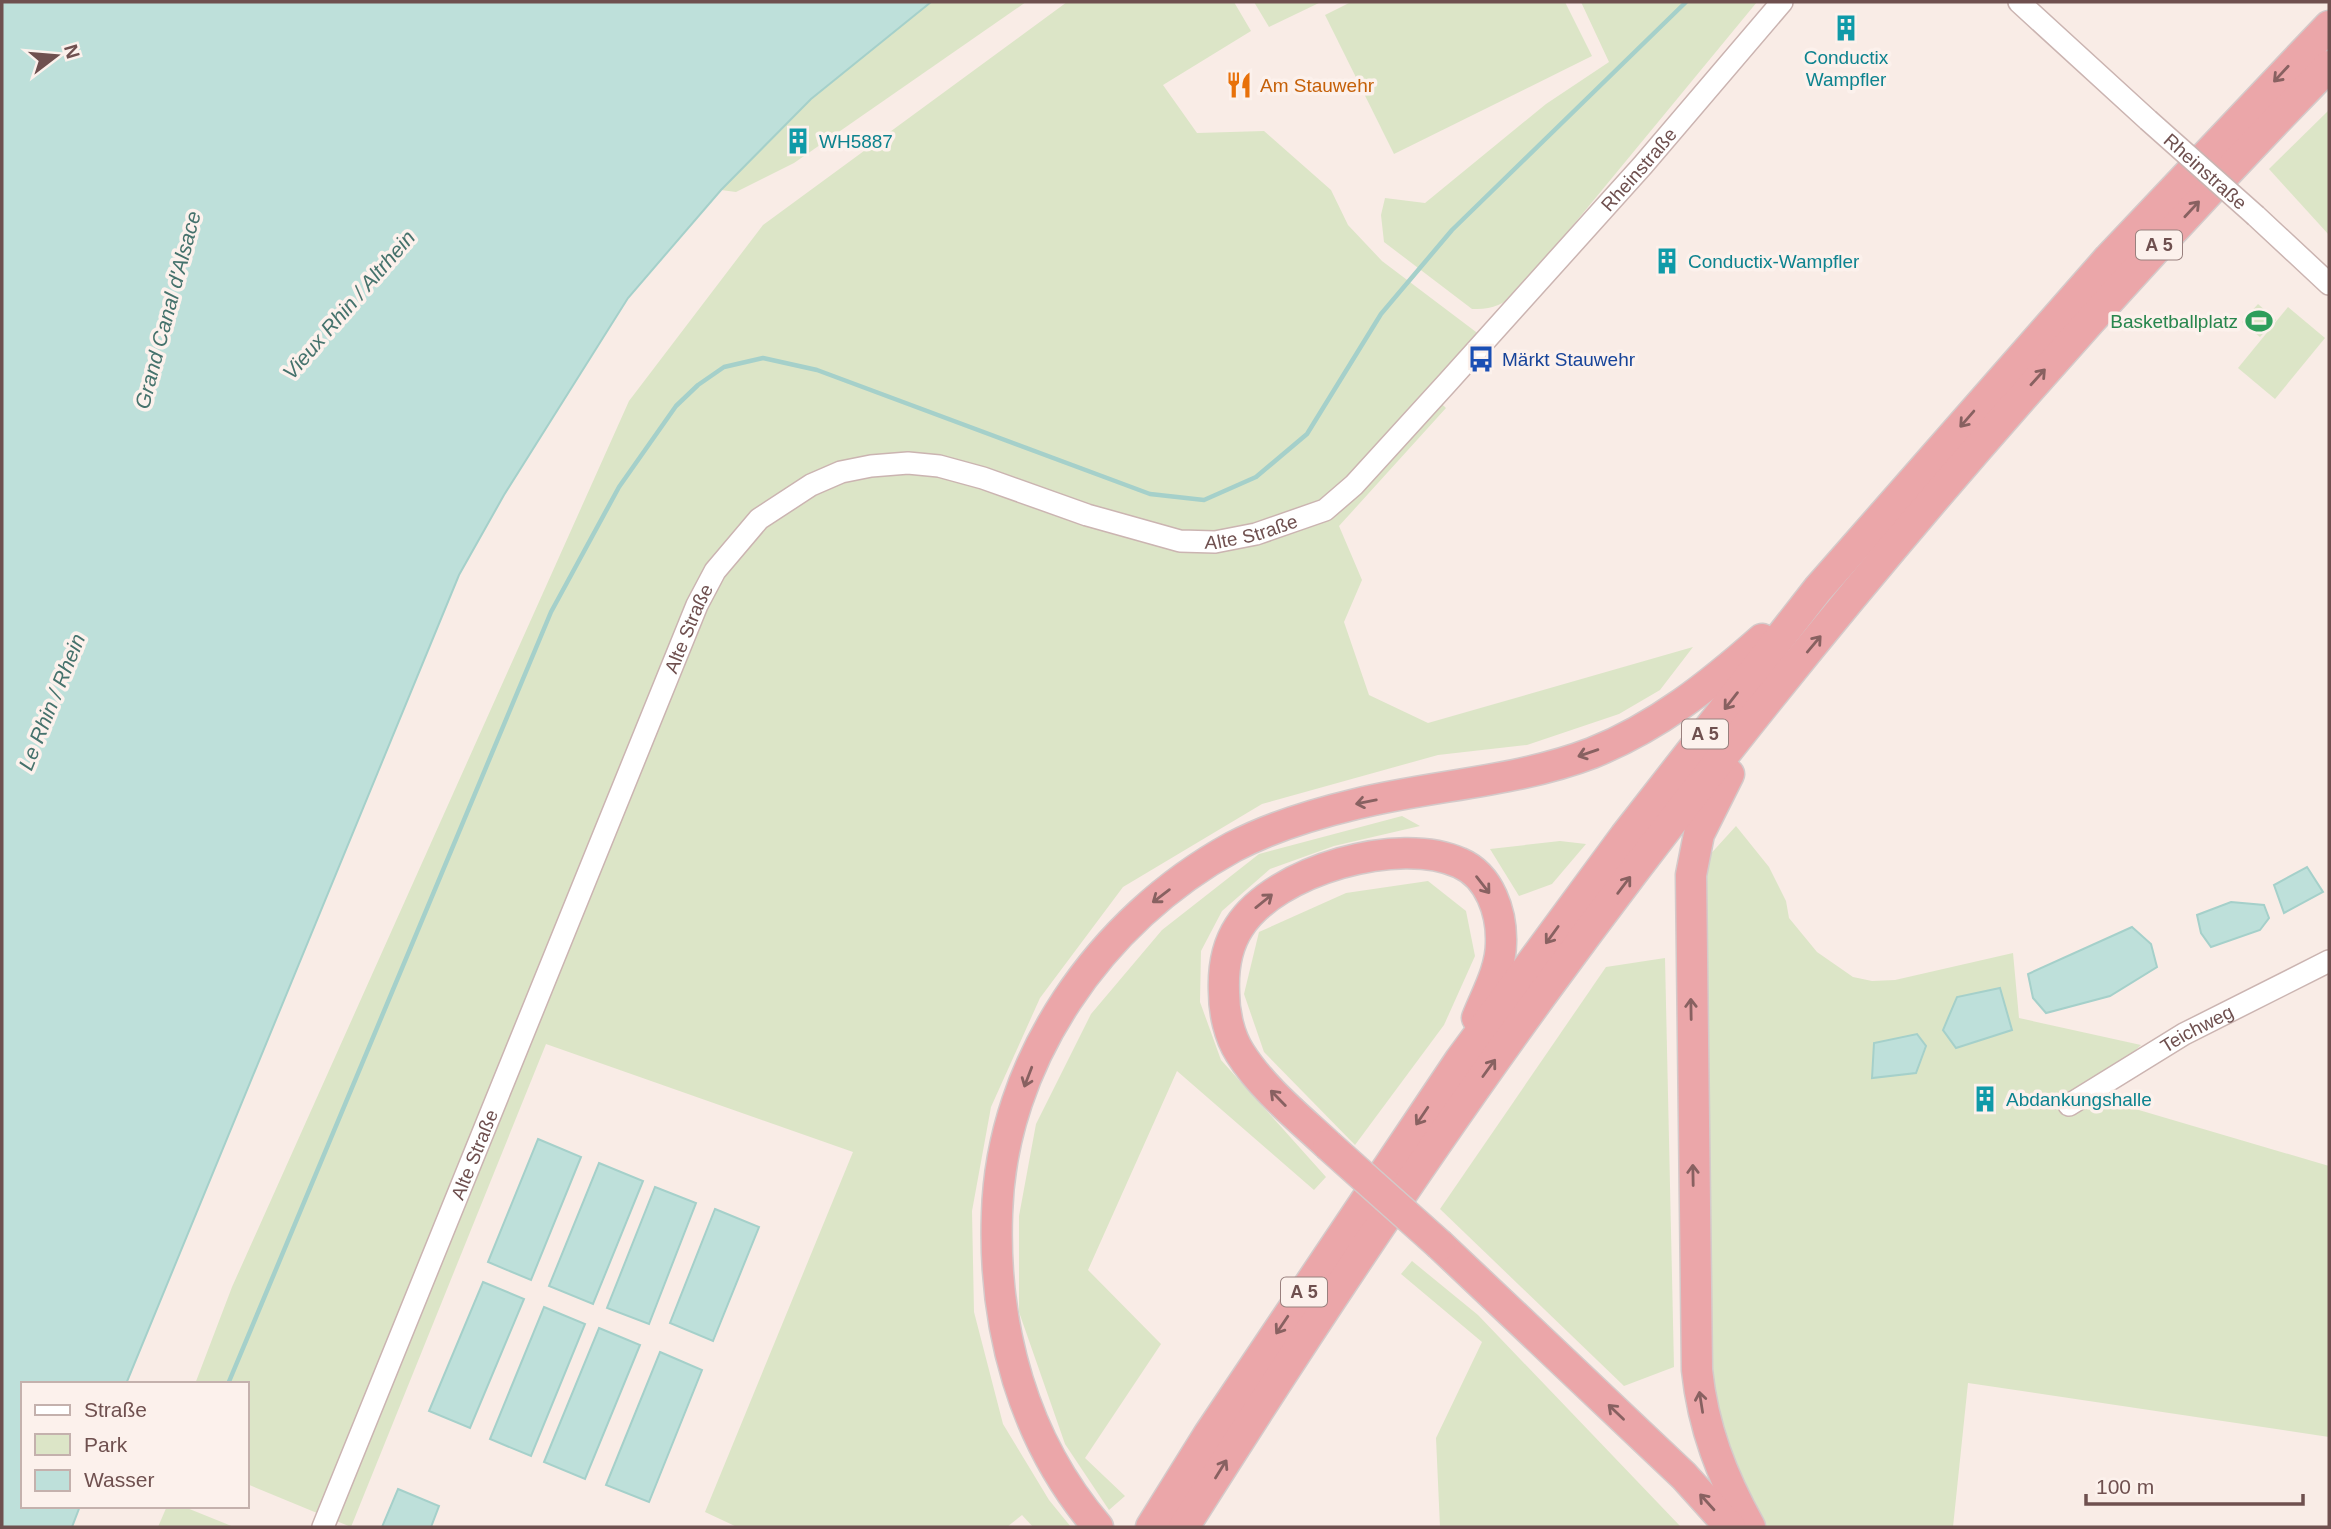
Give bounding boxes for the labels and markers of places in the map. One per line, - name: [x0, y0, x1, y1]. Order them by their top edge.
- building icon: Conductix Wampfler: [1831, 13, 1861, 43]
- place label: Conductix Wampfler: [1804, 47, 1889, 90]
- restaurant icon: Am Stauwehr: [1224, 70, 1254, 100]
- place label: Am Stauwehr: [1260, 75, 1375, 96]
- building icon: WH5887: [783, 126, 813, 156]
- place label: WH5887: [819, 131, 893, 152]
- building icon: Conductix-Wampfler: [1652, 246, 1682, 276]
- place label: Conductix-Wampfler: [1688, 251, 1860, 272]
- sports icon: Basketballplatz: [2244, 306, 2274, 336]
- place label: Basketballplatz: [2110, 311, 2238, 332]
- bus stop icon: Märkt Stauwehr: [1466, 344, 1496, 374]
- place label: Märkt Stauwehr: [1502, 349, 1636, 370]
- building icon: Abdankungshalle: [1970, 1084, 2000, 1114]
- place label: Abdankungshalle: [2006, 1089, 2152, 1110]

